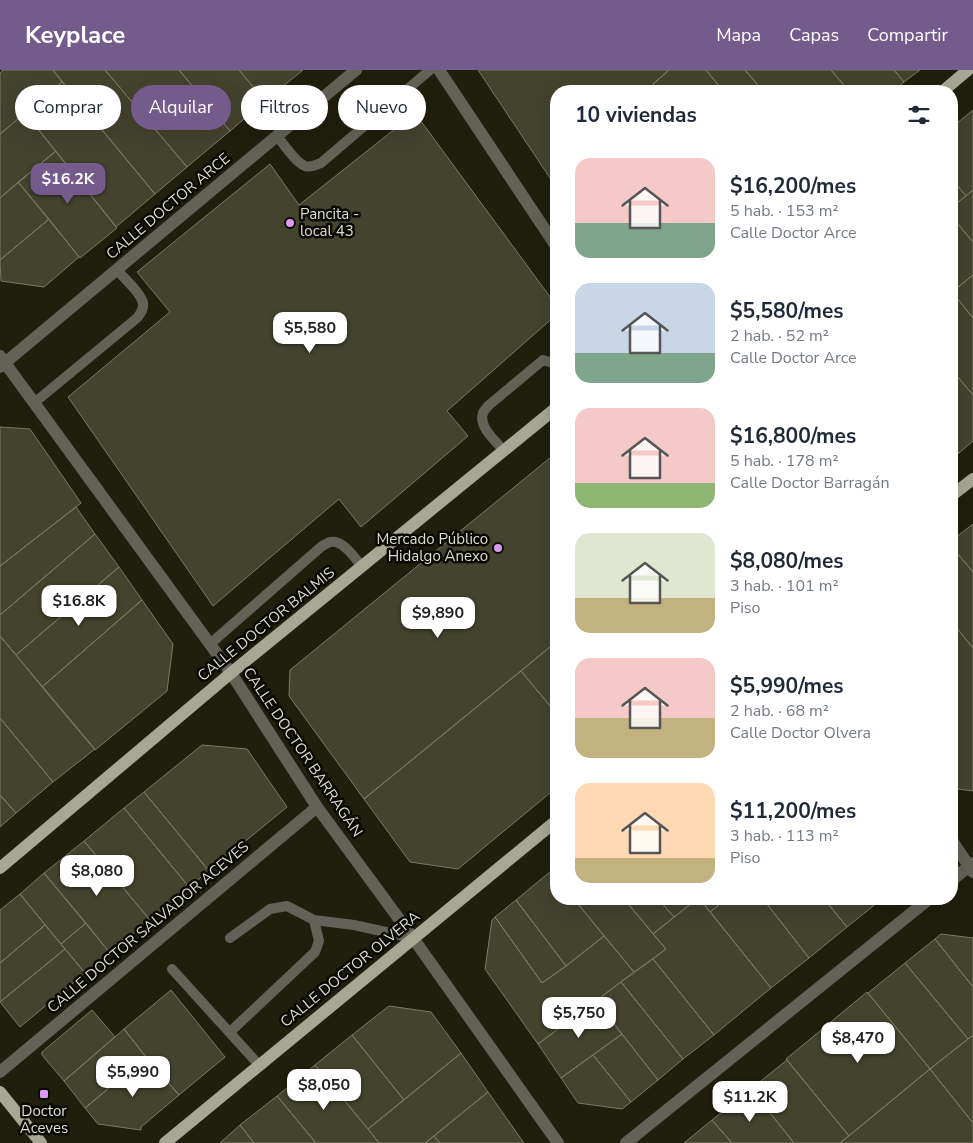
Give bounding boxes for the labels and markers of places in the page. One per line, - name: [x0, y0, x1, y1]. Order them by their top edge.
- pin: $16.2K: [27, 162, 109, 205]
- place label: Pancita - local 43: [300, 204, 359, 241]
- marker: Pancita - local 43: [284, 217, 296, 229]
- pin: $5,580: [269, 312, 351, 354]
- place label: Mercado Público Hidalgo Anexo: [377, 529, 488, 566]
- marker: Mercado Público Hidalgo Anexo: [492, 542, 504, 554]
- pin: $16.8K: [38, 584, 120, 627]
- pin: $9,890: [397, 596, 479, 639]
- pin: $8,080: [56, 854, 138, 897]
- pin: $5,750: [538, 996, 620, 1039]
- pin: $8,470: [817, 1022, 899, 1064]
- pin: $5,990: [92, 1056, 174, 1098]
- pin: $8,050: [283, 1068, 365, 1111]
- pin: $11.2K: [709, 1080, 791, 1123]
- marker: Doctor Aceves: [38, 1088, 50, 1100]
- place label: Doctor Aceves: [20, 1101, 68, 1138]

